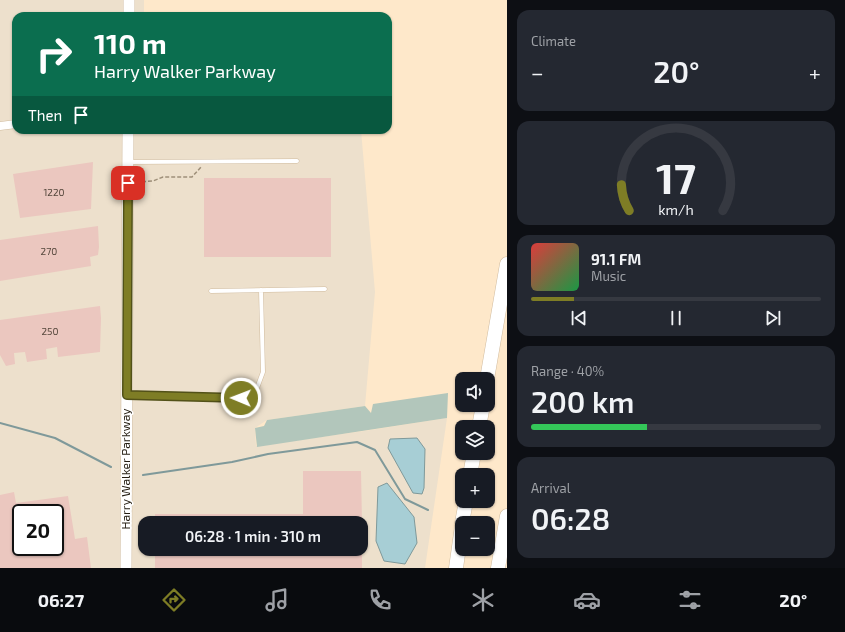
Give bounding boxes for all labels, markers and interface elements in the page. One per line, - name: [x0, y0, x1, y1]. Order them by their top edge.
- text: 110 m: [94, 26, 167, 60]
- icon: right: [28, 28, 80, 80]
- text: Climate: [531, 33, 576, 49]
- text: 20°: [653, 53, 700, 89]
- text: −: [531, 59, 544, 85]
- text: +: [809, 59, 821, 85]
- text: Harry Walker Parkway: [94, 60, 276, 82]
- icon: arrive: [70, 104, 92, 126]
- text: Then: [28, 106, 62, 124]
- text: 17: [656, 152, 696, 202]
- pin: [111, 166, 145, 200]
- icon: arrive: [117, 172, 139, 194]
- house number: 1220: [43, 186, 65, 198]
- text: km/h: [658, 201, 694, 218]
- house number: 270: [41, 245, 57, 257]
- text: 91.1 FM: [591, 250, 641, 268]
- text: Music: [591, 268, 626, 284]
- icon: previous: [568, 307, 590, 329]
- icon: pause: [665, 307, 687, 329]
- icon: next: [762, 307, 784, 329]
- house number: 250: [41, 325, 59, 337]
- text: Range · 40%: [531, 363, 604, 379]
- map controls: [455, 372, 495, 556]
- button: sound: [455, 372, 495, 412]
- position arrow: [220, 377, 262, 419]
- text: 200 km: [531, 383, 634, 419]
- street label: Harry Walker Parkway: [118, 408, 132, 530]
- button: layers: [455, 420, 495, 460]
- button: +: [455, 468, 495, 508]
- text: Arrival: [531, 480, 571, 496]
- text: 06:28: [531, 500, 610, 536]
- speed limit sign: 20: [12, 504, 64, 556]
- button: −: [455, 516, 495, 556]
- text: 06:28 · 1 min · 310 m: [185, 527, 321, 545]
- icon: directions: [160, 586, 188, 614]
- icon: music: [263, 586, 291, 614]
- icon: phone: [366, 586, 394, 614]
- icon: climate: [469, 586, 497, 614]
- icon: car: [573, 586, 601, 614]
- icon: filters: [676, 586, 704, 614]
- text: 06:27: [38, 589, 84, 611]
- text: 20°: [779, 589, 807, 611]

